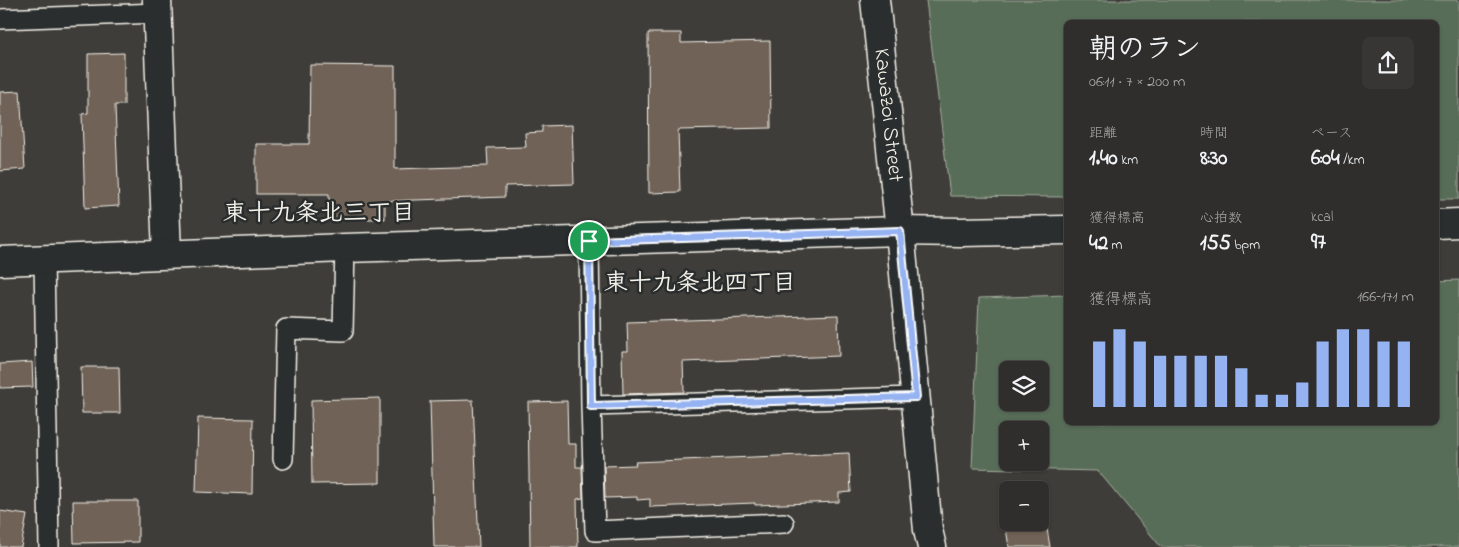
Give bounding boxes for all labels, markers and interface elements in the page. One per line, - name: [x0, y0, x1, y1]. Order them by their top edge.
- text: 朝のラン: [1089, 30, 1201, 71]
- button: share: [1362, 37, 1414, 89]
- street label: Kawazoi Street: [864, 47, 911, 185]
- text: 06:11 · 7 × 200 m: [1089, 70, 1186, 94]
- text: 距離: [1089, 123, 1117, 144]
- text: 時間: [1200, 123, 1228, 144]
- text: ペース: [1311, 123, 1352, 144]
- text: 1.40: [1089, 144, 1118, 174]
- text: 8:30: [1200, 144, 1227, 174]
- text: 6:04: [1311, 144, 1340, 174]
- text: km: [1118, 150, 1138, 171]
- text: /km: [1340, 150, 1365, 171]
- district label: 東十九条北三丁目: [223, 197, 415, 232]
- text: kcal: [1311, 207, 1333, 228]
- text: 獲得標高: [1089, 208, 1145, 229]
- text: 心拍数: [1200, 208, 1242, 229]
- pin: [568, 220, 610, 262]
- icon: arrive: [575, 227, 603, 255]
- text: 97: [1311, 228, 1326, 258]
- text: 42: [1089, 229, 1108, 259]
- text: 155: [1200, 229, 1231, 259]
- text: m: [1108, 235, 1122, 256]
- text: bpm: [1231, 235, 1260, 256]
- district label: 東十九条北四丁目: [604, 267, 796, 302]
- text: 166–171 m: [1357, 285, 1414, 309]
- text: 獲得標高: [1089, 288, 1153, 312]
- map controls: [999, 361, 1049, 531]
- button: layers: [999, 361, 1049, 411]
- button: +: [999, 421, 1049, 471]
- button: −: [999, 481, 1049, 531]

